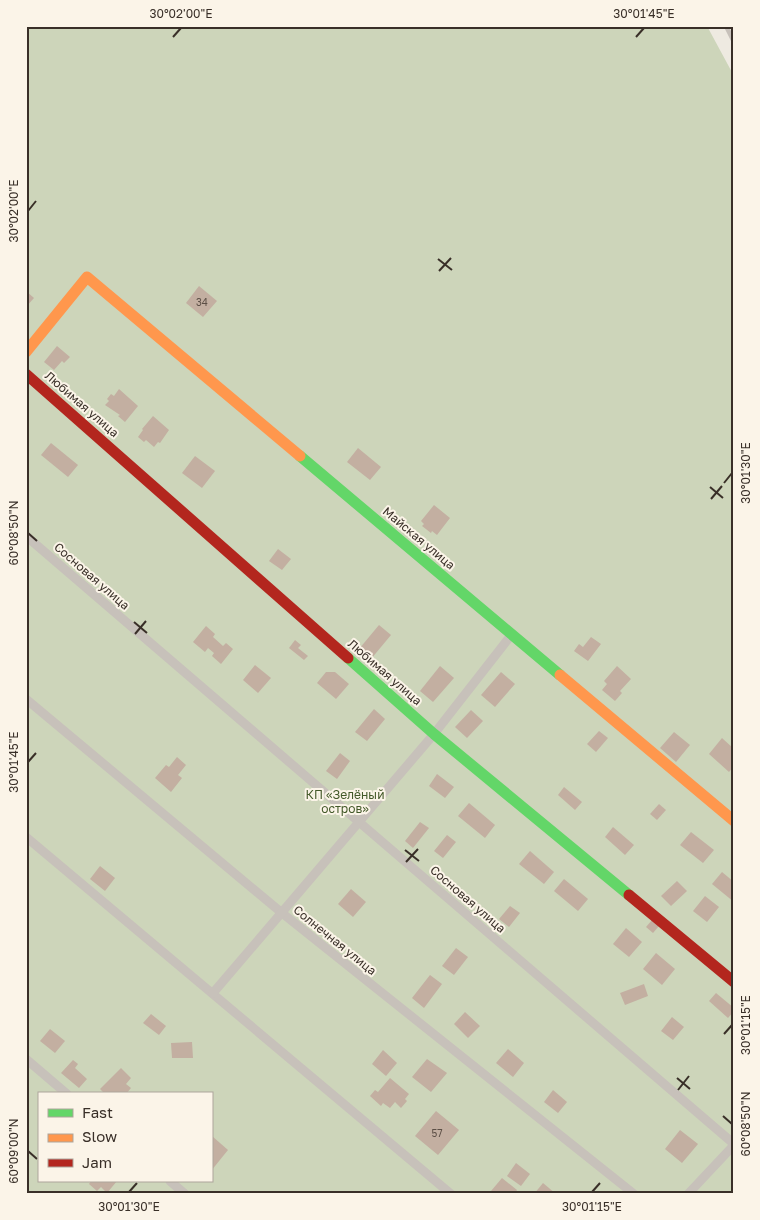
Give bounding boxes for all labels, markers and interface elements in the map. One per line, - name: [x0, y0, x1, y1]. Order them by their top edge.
- text: 30°02'00"E: [149, 6, 213, 21]
- text: 30°01'45"E: [613, 6, 675, 21]
- text: 30°02'00"E: [6, 179, 21, 243]
- house number: 34: [196, 296, 208, 308]
- street label: Любимая улица: [42, 368, 122, 440]
- text: 30°01'30"E: [738, 442, 753, 504]
- text: 60°08'50"N: [6, 501, 21, 565]
- street label: Майская улица: [380, 503, 458, 573]
- street label: Сосновая улица: [51, 539, 133, 613]
- street label: Любимая улица: [345, 636, 425, 708]
- text: 30°01'45"E: [6, 731, 21, 793]
- park label: КП «Зелёный остров»: [306, 787, 384, 816]
- street label: Сосновая улица: [427, 862, 509, 936]
- street label: Солнечная улица: [291, 902, 379, 978]
- text: 30°01'15"E: [738, 995, 753, 1055]
- legend: [38, 1092, 212, 1182]
- text: 60°08'50"N: [738, 1092, 753, 1156]
- text: Fast: [82, 1103, 113, 1121]
- text: 60°09'00"N: [6, 1118, 21, 1184]
- text: Slow: [82, 1127, 117, 1145]
- house number: 57: [431, 1127, 443, 1139]
- text: Jam: [82, 1153, 112, 1171]
- text: 30°01'30"E: [98, 1199, 160, 1214]
- text: 30°01'15"E: [562, 1199, 622, 1214]

